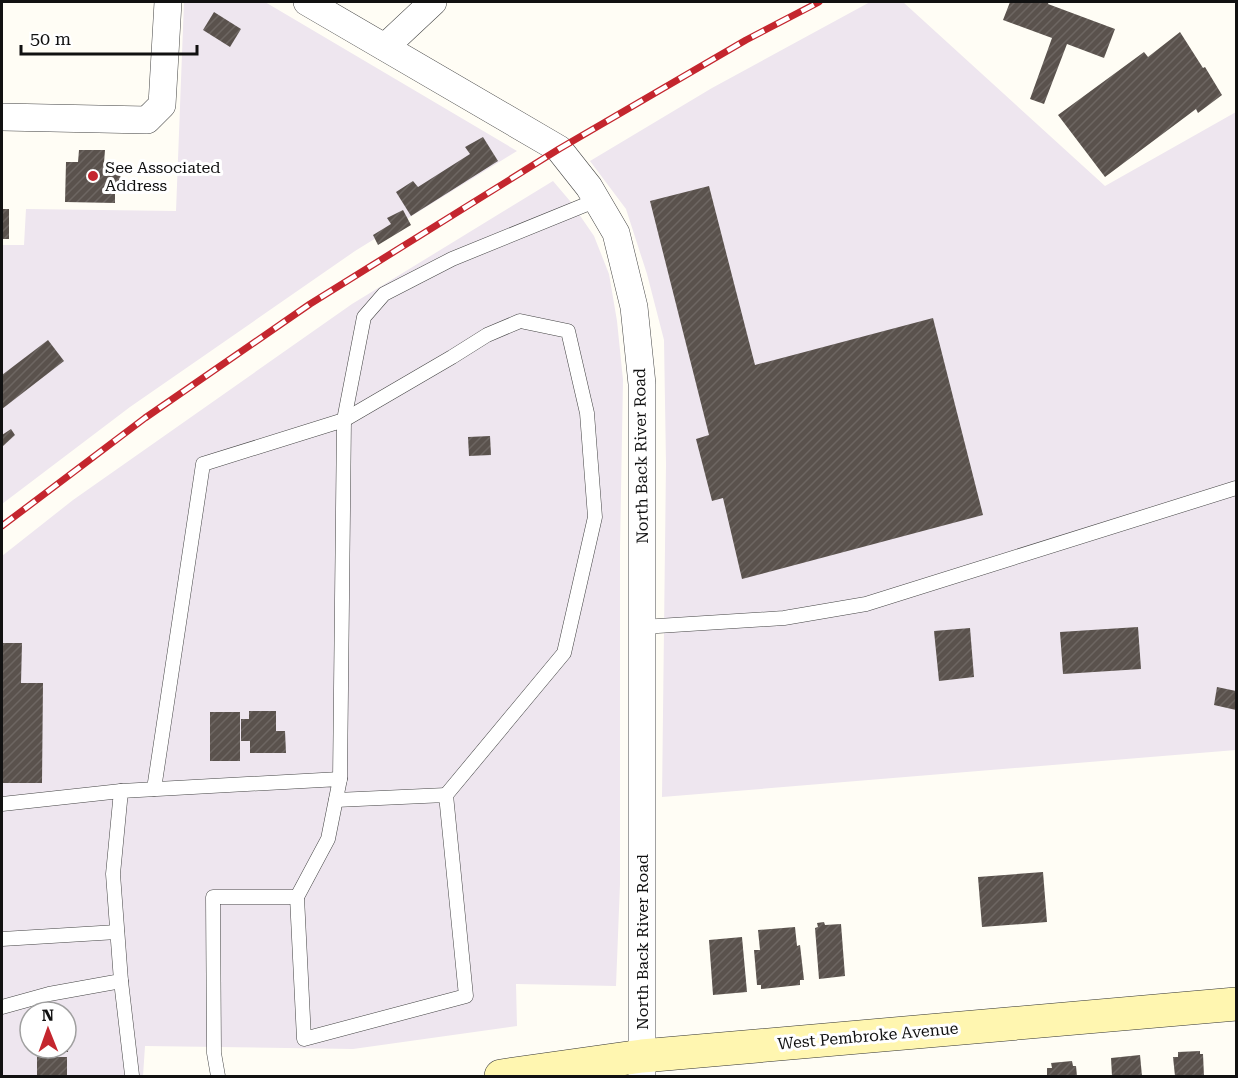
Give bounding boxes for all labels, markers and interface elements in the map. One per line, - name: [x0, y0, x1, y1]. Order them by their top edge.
- scale bar: [21, 18, 196, 56]
- text: 50 m: [30, 28, 71, 49]
- place label: See Associated Address: [105, 158, 221, 195]
- marker: See Associated Address: [86, 169, 100, 183]
- street label: North Back River Road: [630, 368, 652, 544]
- street label: North Back River Road: [633, 854, 652, 1030]
- north arrow: [18, 1000, 78, 1060]
- text: N: [41, 1006, 54, 1025]
- street label: West Pembroke Avenue: [777, 1019, 959, 1053]

